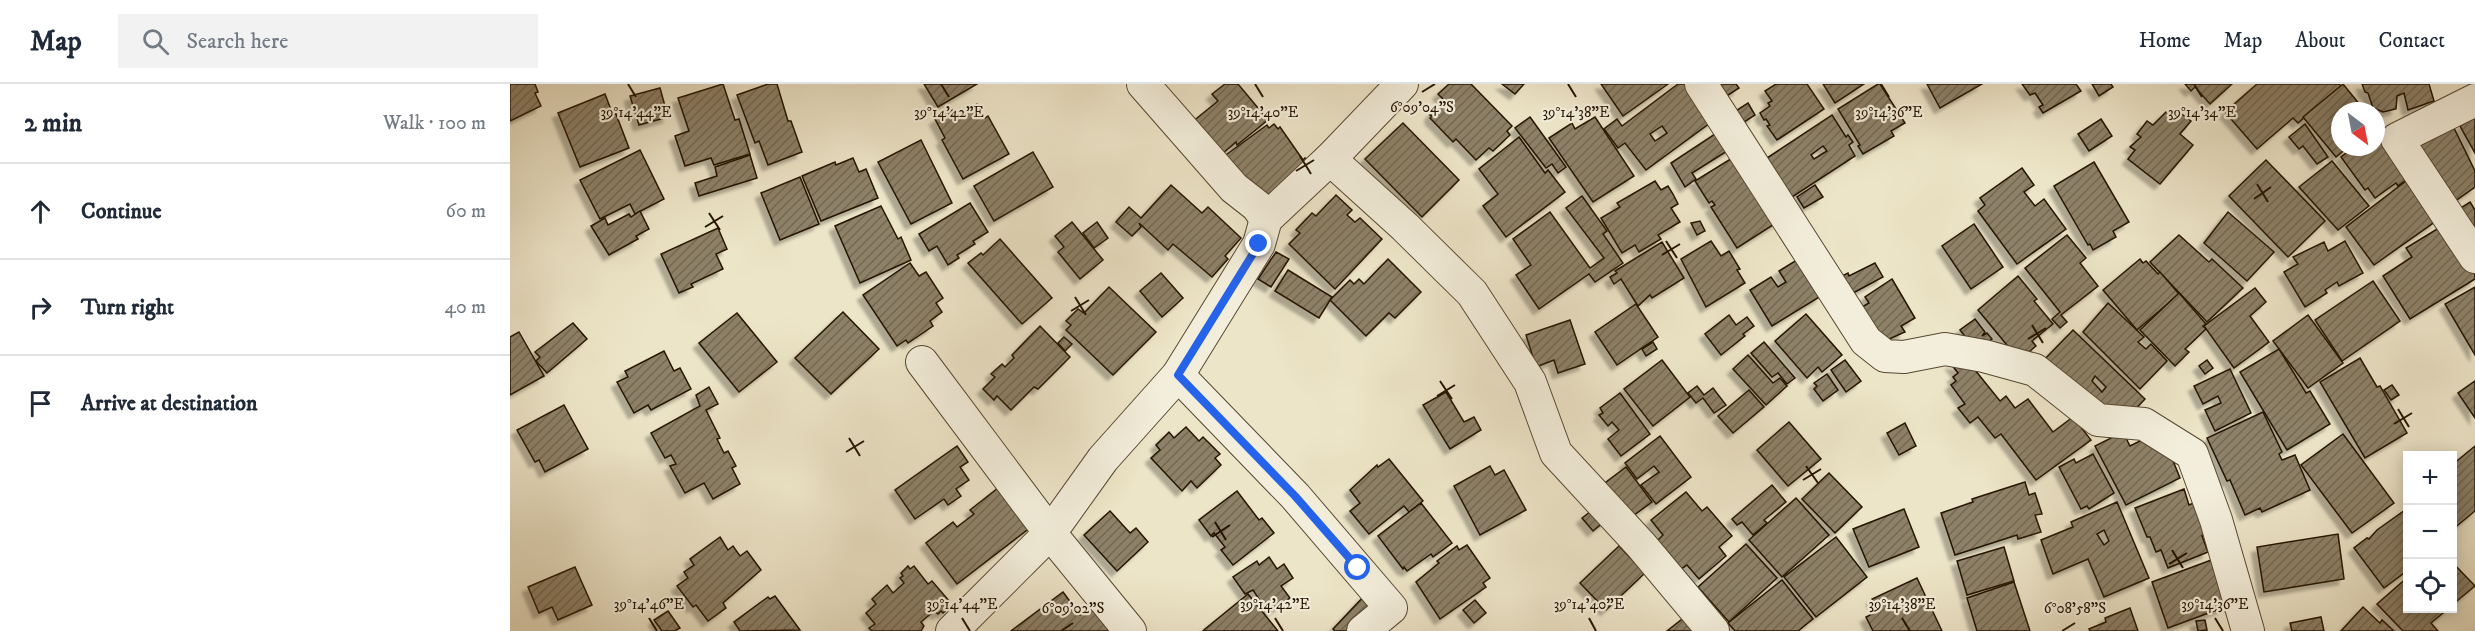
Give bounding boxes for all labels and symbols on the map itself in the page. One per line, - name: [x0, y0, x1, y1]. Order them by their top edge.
- text: 6°09'04"S: [1390, 98, 1454, 117]
- north arrow: [2331, 102, 2385, 156]
- text: 39°14'44"E: [600, 103, 672, 122]
- text: 39°14'42"E: [914, 103, 984, 122]
- text: 39°14'40"E: [1228, 103, 1299, 122]
- text: 39°14'38"E: [1542, 103, 1610, 122]
- text: 39°14'36"E: [1855, 103, 1923, 122]
- text: 39°14'34"E: [2168, 103, 2236, 122]
- route end: [1245, 230, 1271, 256]
- route start: [1344, 554, 1370, 580]
- text: 39°14'46"E: [614, 595, 685, 614]
- text: 39°14'44"E: [926, 595, 998, 614]
- text: 39°14'42"E: [1240, 595, 1310, 614]
- text: 39°14'40"E: [1554, 595, 1625, 614]
- text: 39°14'38"E: [1868, 595, 1936, 614]
- text: 39°14'36"E: [2181, 595, 2249, 614]
- text: 6°09'02"S: [1042, 599, 1105, 618]
- text: 6°08'58"S: [2044, 599, 2106, 618]

